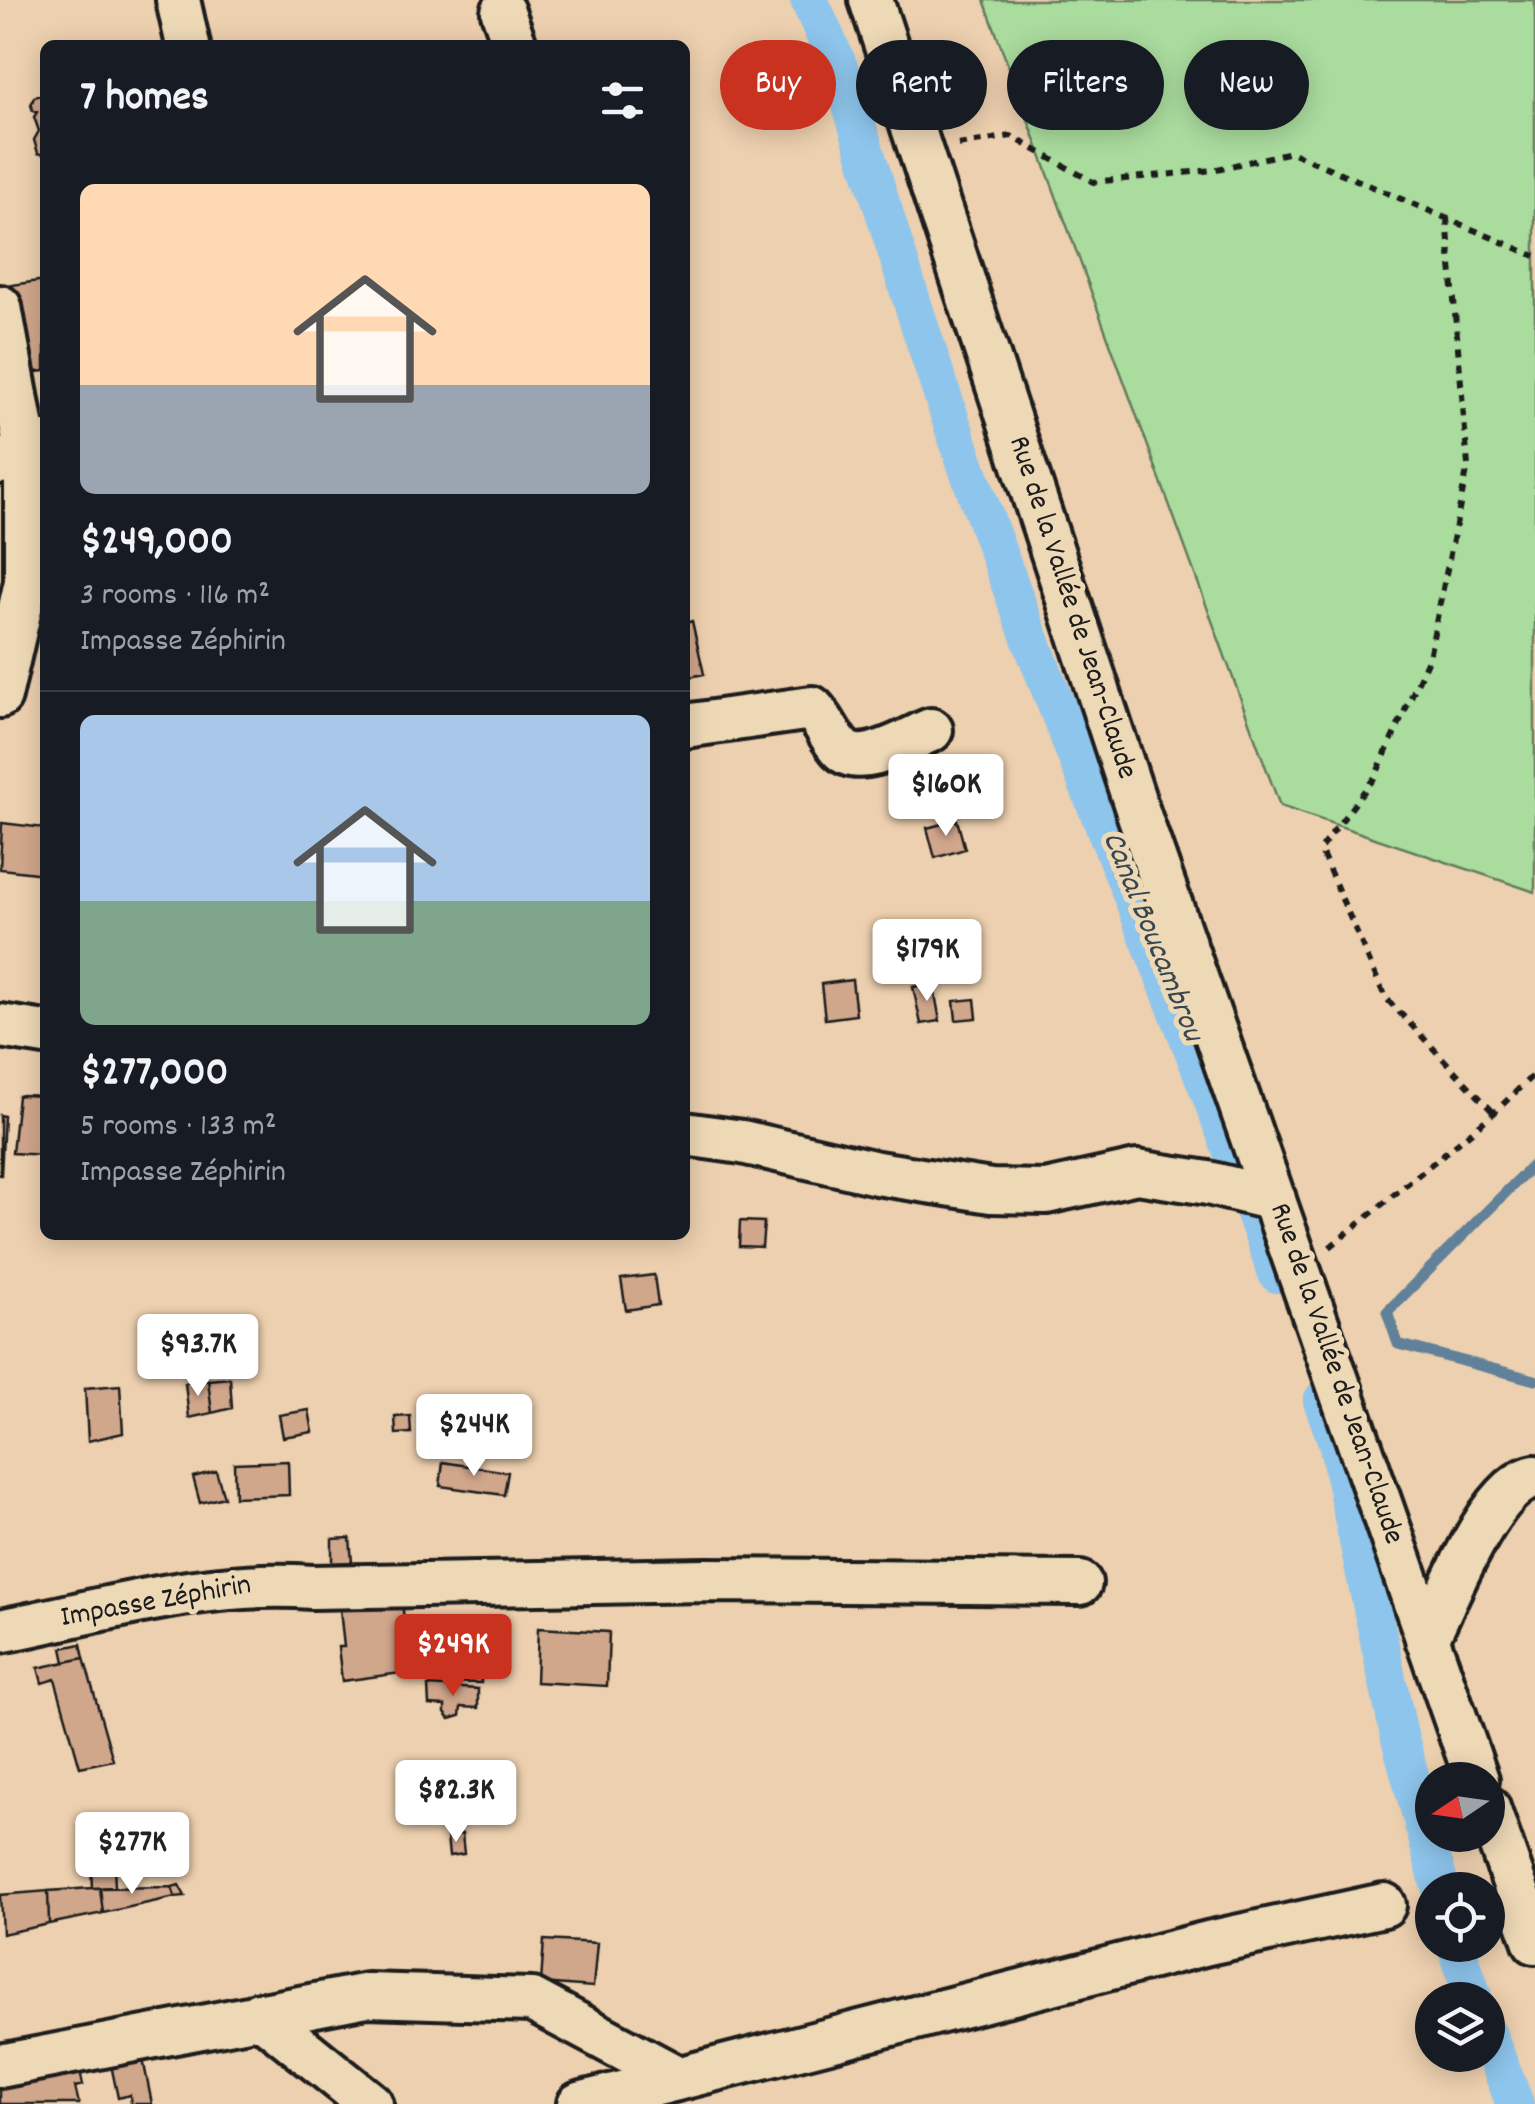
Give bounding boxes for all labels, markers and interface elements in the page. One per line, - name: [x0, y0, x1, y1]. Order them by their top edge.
- chip: Buy: [720, 40, 836, 130]
- chip: Rent: [856, 40, 987, 130]
- chip: Filters: [1007, 40, 1164, 130]
- chip: New: [1184, 40, 1309, 130]
- text: 7 homes: [80, 70, 209, 130]
- icon: filters: [595, 73, 650, 128]
- icon: home: [275, 249, 455, 429]
- street label: Rue de la Vallée de Jean-Claude: [995, 431, 1147, 785]
- text: $249,000: [80, 514, 233, 574]
- text: 3 rooms · 116 m²: [80, 574, 270, 620]
- text: Impasse Zéphirin: [80, 620, 286, 666]
- pin: $160K: [876, 754, 1016, 839]
- text: $160K: [910, 763, 982, 809]
- icon: home: [275, 780, 455, 960]
- water label: Canal Boucambrou: [1088, 825, 1215, 1051]
- pin: $179K: [857, 919, 997, 1004]
- text: $179K: [895, 928, 959, 974]
- text: $277,000: [80, 1045, 228, 1105]
- text: 5 rooms · 133 m²: [80, 1105, 276, 1151]
- text: Impasse Zéphirin: [80, 1151, 286, 1197]
- street label: Rue de la Vallée de Jean-Claude: [1256, 1198, 1414, 1550]
- pin: $93.7K: [117, 1314, 279, 1399]
- text: $93.7K: [159, 1323, 237, 1369]
- pin: $244K: [404, 1394, 544, 1479]
- text: $244K: [438, 1403, 510, 1449]
- street label: Impasse Zéphirin: [57, 1565, 255, 1641]
- pin: $249K: [383, 1614, 523, 1699]
- text: $249K: [417, 1623, 489, 1669]
- pin: $82.3K: [375, 1760, 537, 1845]
- north arrow: [1415, 1762, 1505, 1852]
- map controls: [1415, 1762, 1505, 2072]
- text: $82.3K: [417, 1769, 495, 1815]
- pin: $277K: [62, 1812, 202, 1897]
- text: $277K: [97, 1821, 167, 1867]
- button: locate: [1415, 1872, 1505, 1962]
- button: layers: [1415, 1982, 1505, 2072]

